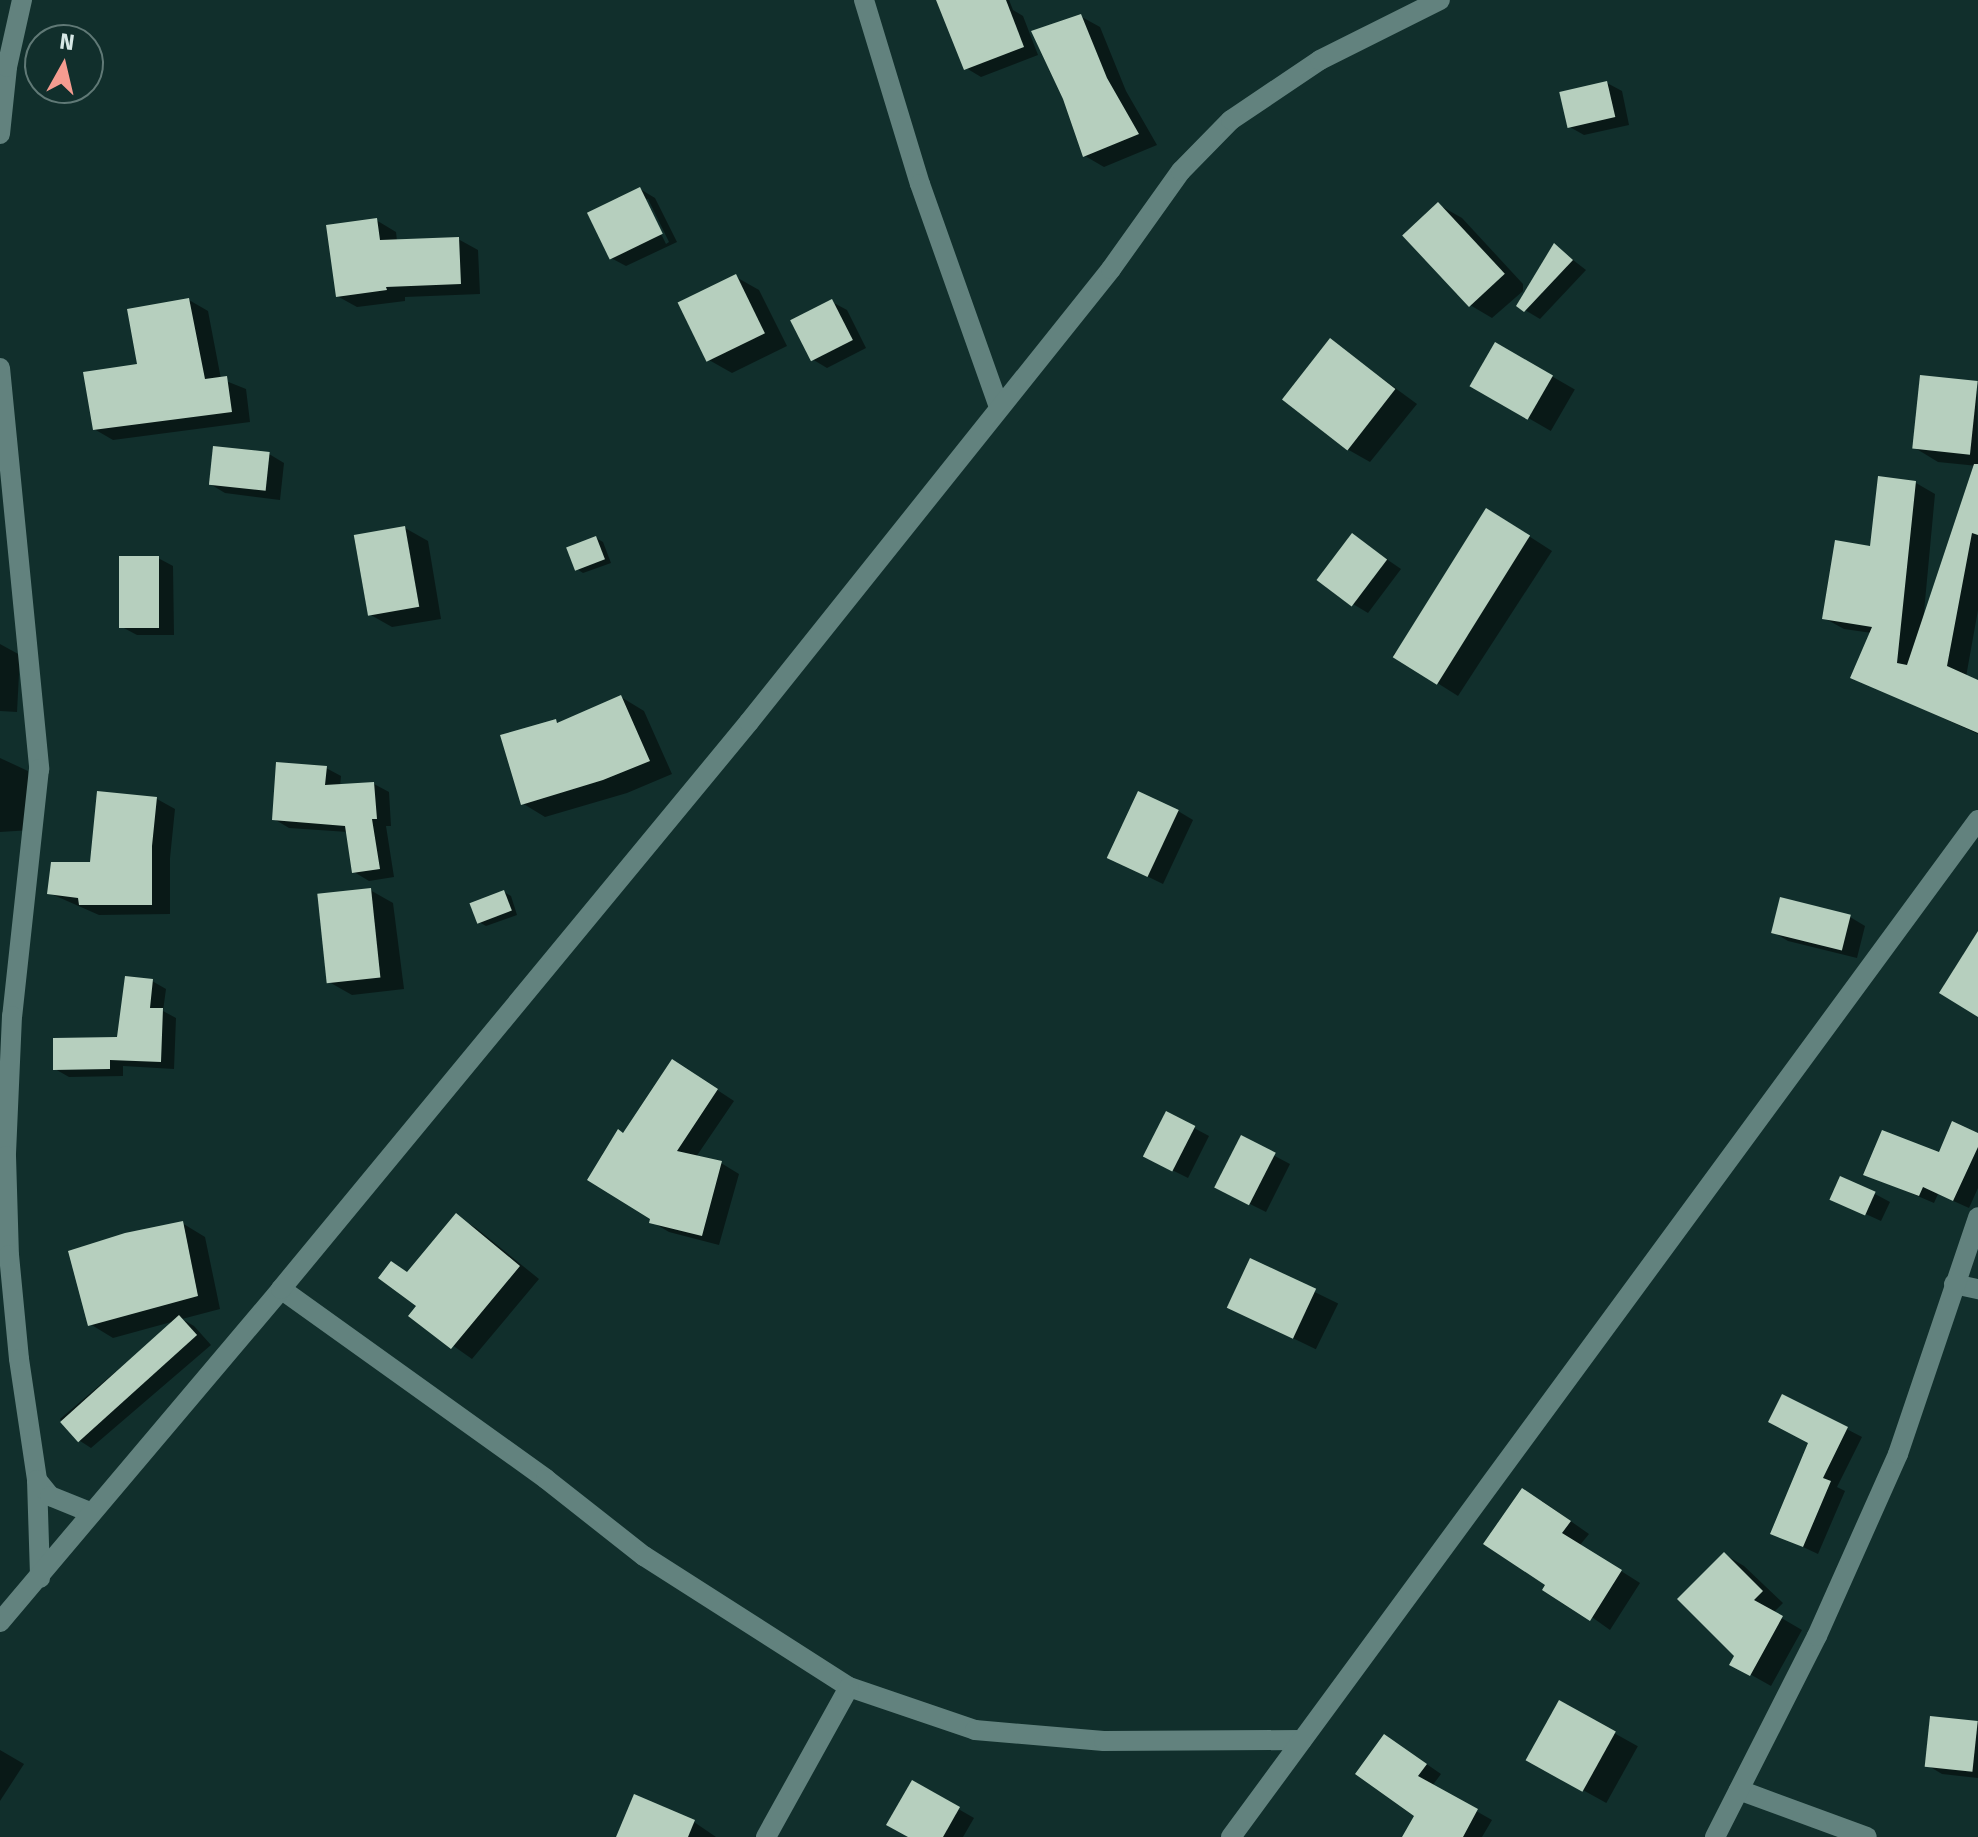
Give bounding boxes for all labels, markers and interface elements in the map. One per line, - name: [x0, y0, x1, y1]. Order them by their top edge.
- north arrow: [24, 24, 104, 104]
- text: N: [58, 27, 76, 56]

